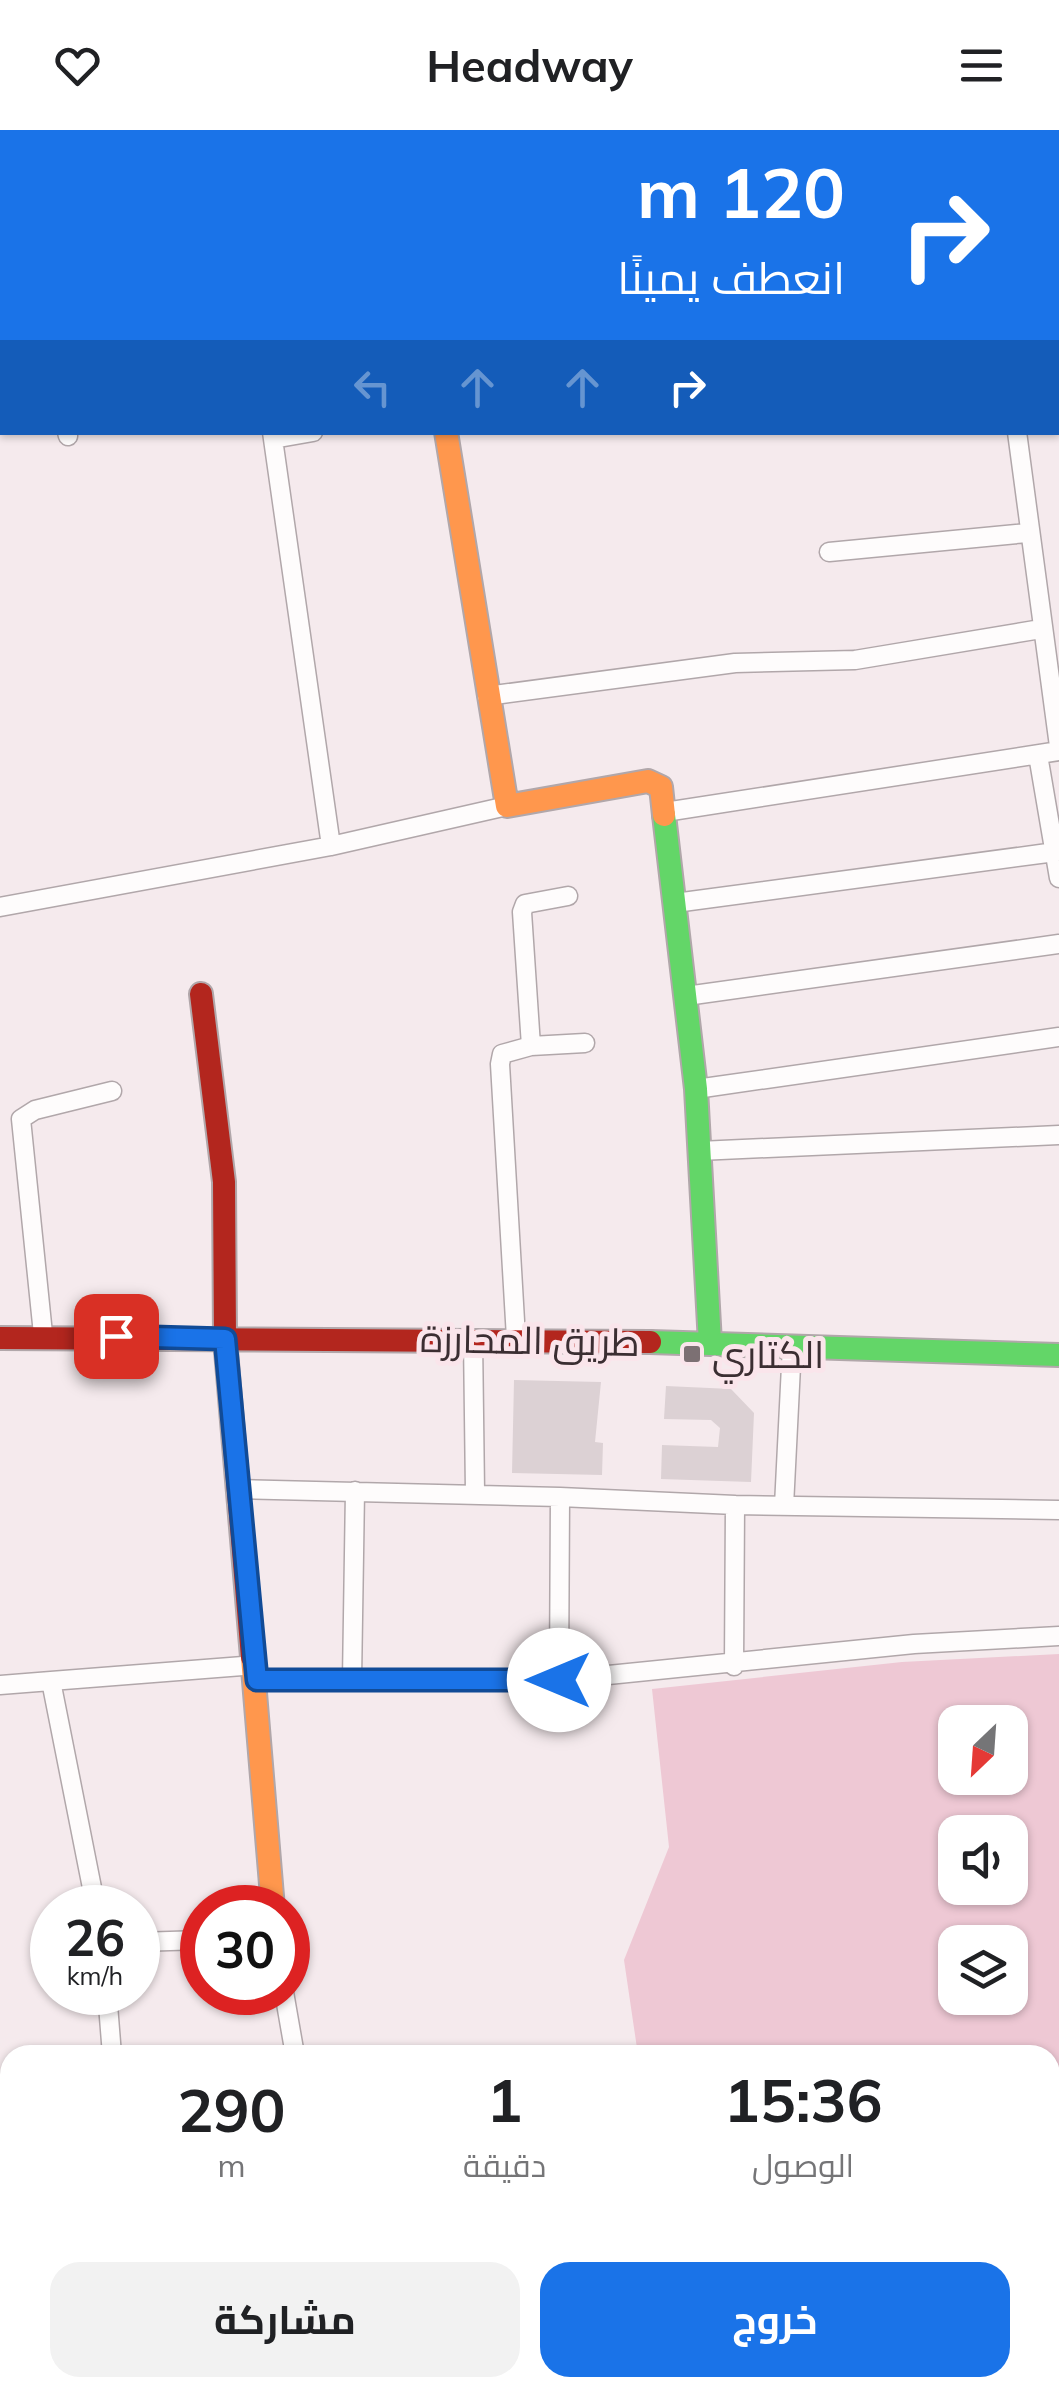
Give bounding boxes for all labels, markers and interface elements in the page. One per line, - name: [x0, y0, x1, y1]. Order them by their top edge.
- text: Headway: [426, 37, 633, 93]
- icon: heart: [50, 38, 105, 93]
- icon: menu: [954, 38, 1009, 93]
- text: 120 m: [637, 148, 845, 236]
- icon: right: [880, 170, 1010, 300]
- text: انعطف يمينًا: [617, 249, 845, 305]
- icon: left: [345, 360, 400, 415]
- icon: ahead: [450, 360, 505, 415]
- icon: ahead: [555, 360, 610, 415]
- icon: right: [660, 360, 715, 415]
- pin: [74, 1294, 159, 1379]
- icon: arrive: [89, 1309, 144, 1364]
- street label: طريق المحارزة: [420, 1314, 640, 1366]
- place label: الكتاري: [712, 1330, 824, 1384]
- marker: الكتاري: [681, 1343, 703, 1365]
- position arrow: [507, 1628, 611, 1732]
- north arrow: [938, 1705, 1028, 1795]
- map controls: [938, 1705, 1028, 2015]
- button: sound: [938, 1815, 1028, 1905]
- speed limit sign: 30: [180, 1885, 310, 2015]
- text: 26: [65, 1906, 125, 1969]
- button: layers: [938, 1925, 1028, 2015]
- text: km/h: [67, 1960, 123, 1991]
- text: 1: [487, 2062, 523, 2137]
- text: 15:36: [724, 2062, 883, 2137]
- text: 290: [177, 2072, 285, 2147]
- text: m: [217, 2145, 246, 2185]
- text: دقيقة: [463, 2145, 546, 2185]
- text: الوصول: [752, 2145, 854, 2185]
- button: مشاركة: [50, 2262, 520, 2377]
- button: خروج: [540, 2262, 1010, 2377]

